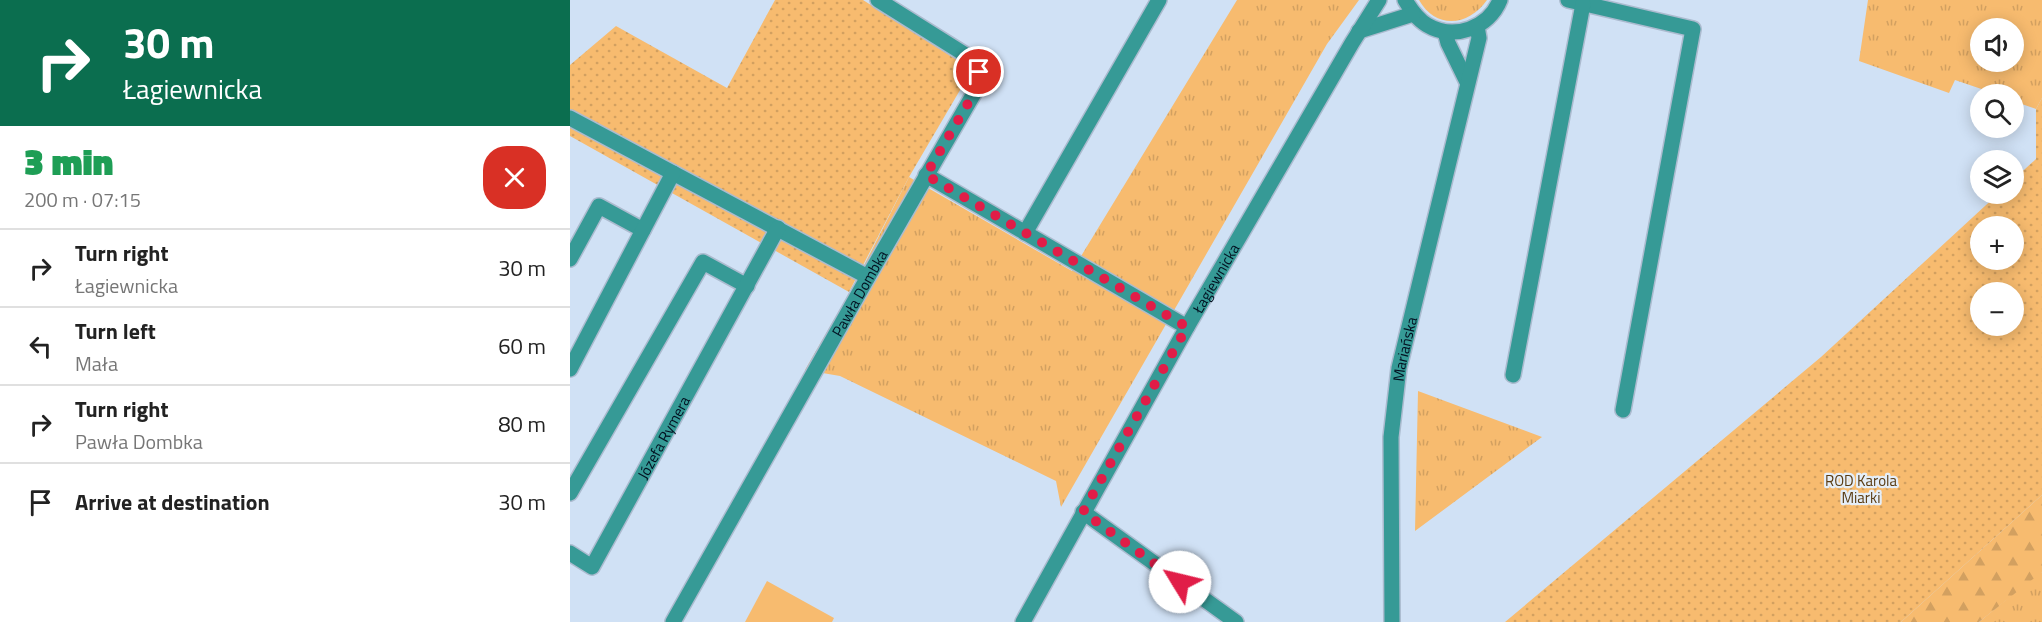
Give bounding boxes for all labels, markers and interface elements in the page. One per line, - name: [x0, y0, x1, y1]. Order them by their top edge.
- text: 30 m: [123, 10, 215, 74]
- map controls: [1970, 18, 2024, 336]
- button: sound: [1970, 18, 2024, 72]
- icon: right: [24, 24, 102, 102]
- pin: [953, 46, 1004, 97]
- icon: arrive: [962, 55, 995, 88]
- text: Łagiewnicka: [123, 68, 262, 109]
- button: search: [1970, 84, 2024, 138]
- text: 3 min: [24, 134, 113, 189]
- button: close: [483, 146, 546, 209]
- button: layers: [1970, 150, 2024, 204]
- text: 200 m · 07:15: [24, 184, 141, 215]
- button: +: [1970, 216, 2024, 270]
- text: Turn right: [75, 236, 169, 270]
- street label: Łagiewnicka: [1186, 239, 1245, 318]
- street label: Pawła Dombka: [825, 245, 893, 340]
- text: 30 m: [498, 251, 546, 285]
- icon: right: [24, 252, 57, 285]
- text: Łagiewnicka: [75, 270, 178, 301]
- button: −: [1970, 282, 2024, 336]
- text: Turn left: [75, 314, 156, 348]
- street label: Mariańska: [1386, 314, 1423, 383]
- text: 60 m: [498, 329, 546, 363]
- icon: left: [24, 330, 57, 363]
- text: Mała: [75, 348, 118, 379]
- street label: Józefa Rymera: [631, 391, 696, 483]
- text: Turn right: [75, 392, 169, 426]
- text: 80 m: [498, 407, 546, 441]
- icon: right: [24, 408, 57, 441]
- text: Pawła Dombka: [75, 426, 203, 457]
- park label: ROD Karola Miarki: [1825, 469, 1898, 509]
- text: Arrive at destination: [75, 485, 270, 519]
- text: 30 m: [498, 485, 546, 519]
- icon: arrive: [24, 486, 57, 519]
- position arrow: [1148, 550, 1212, 614]

